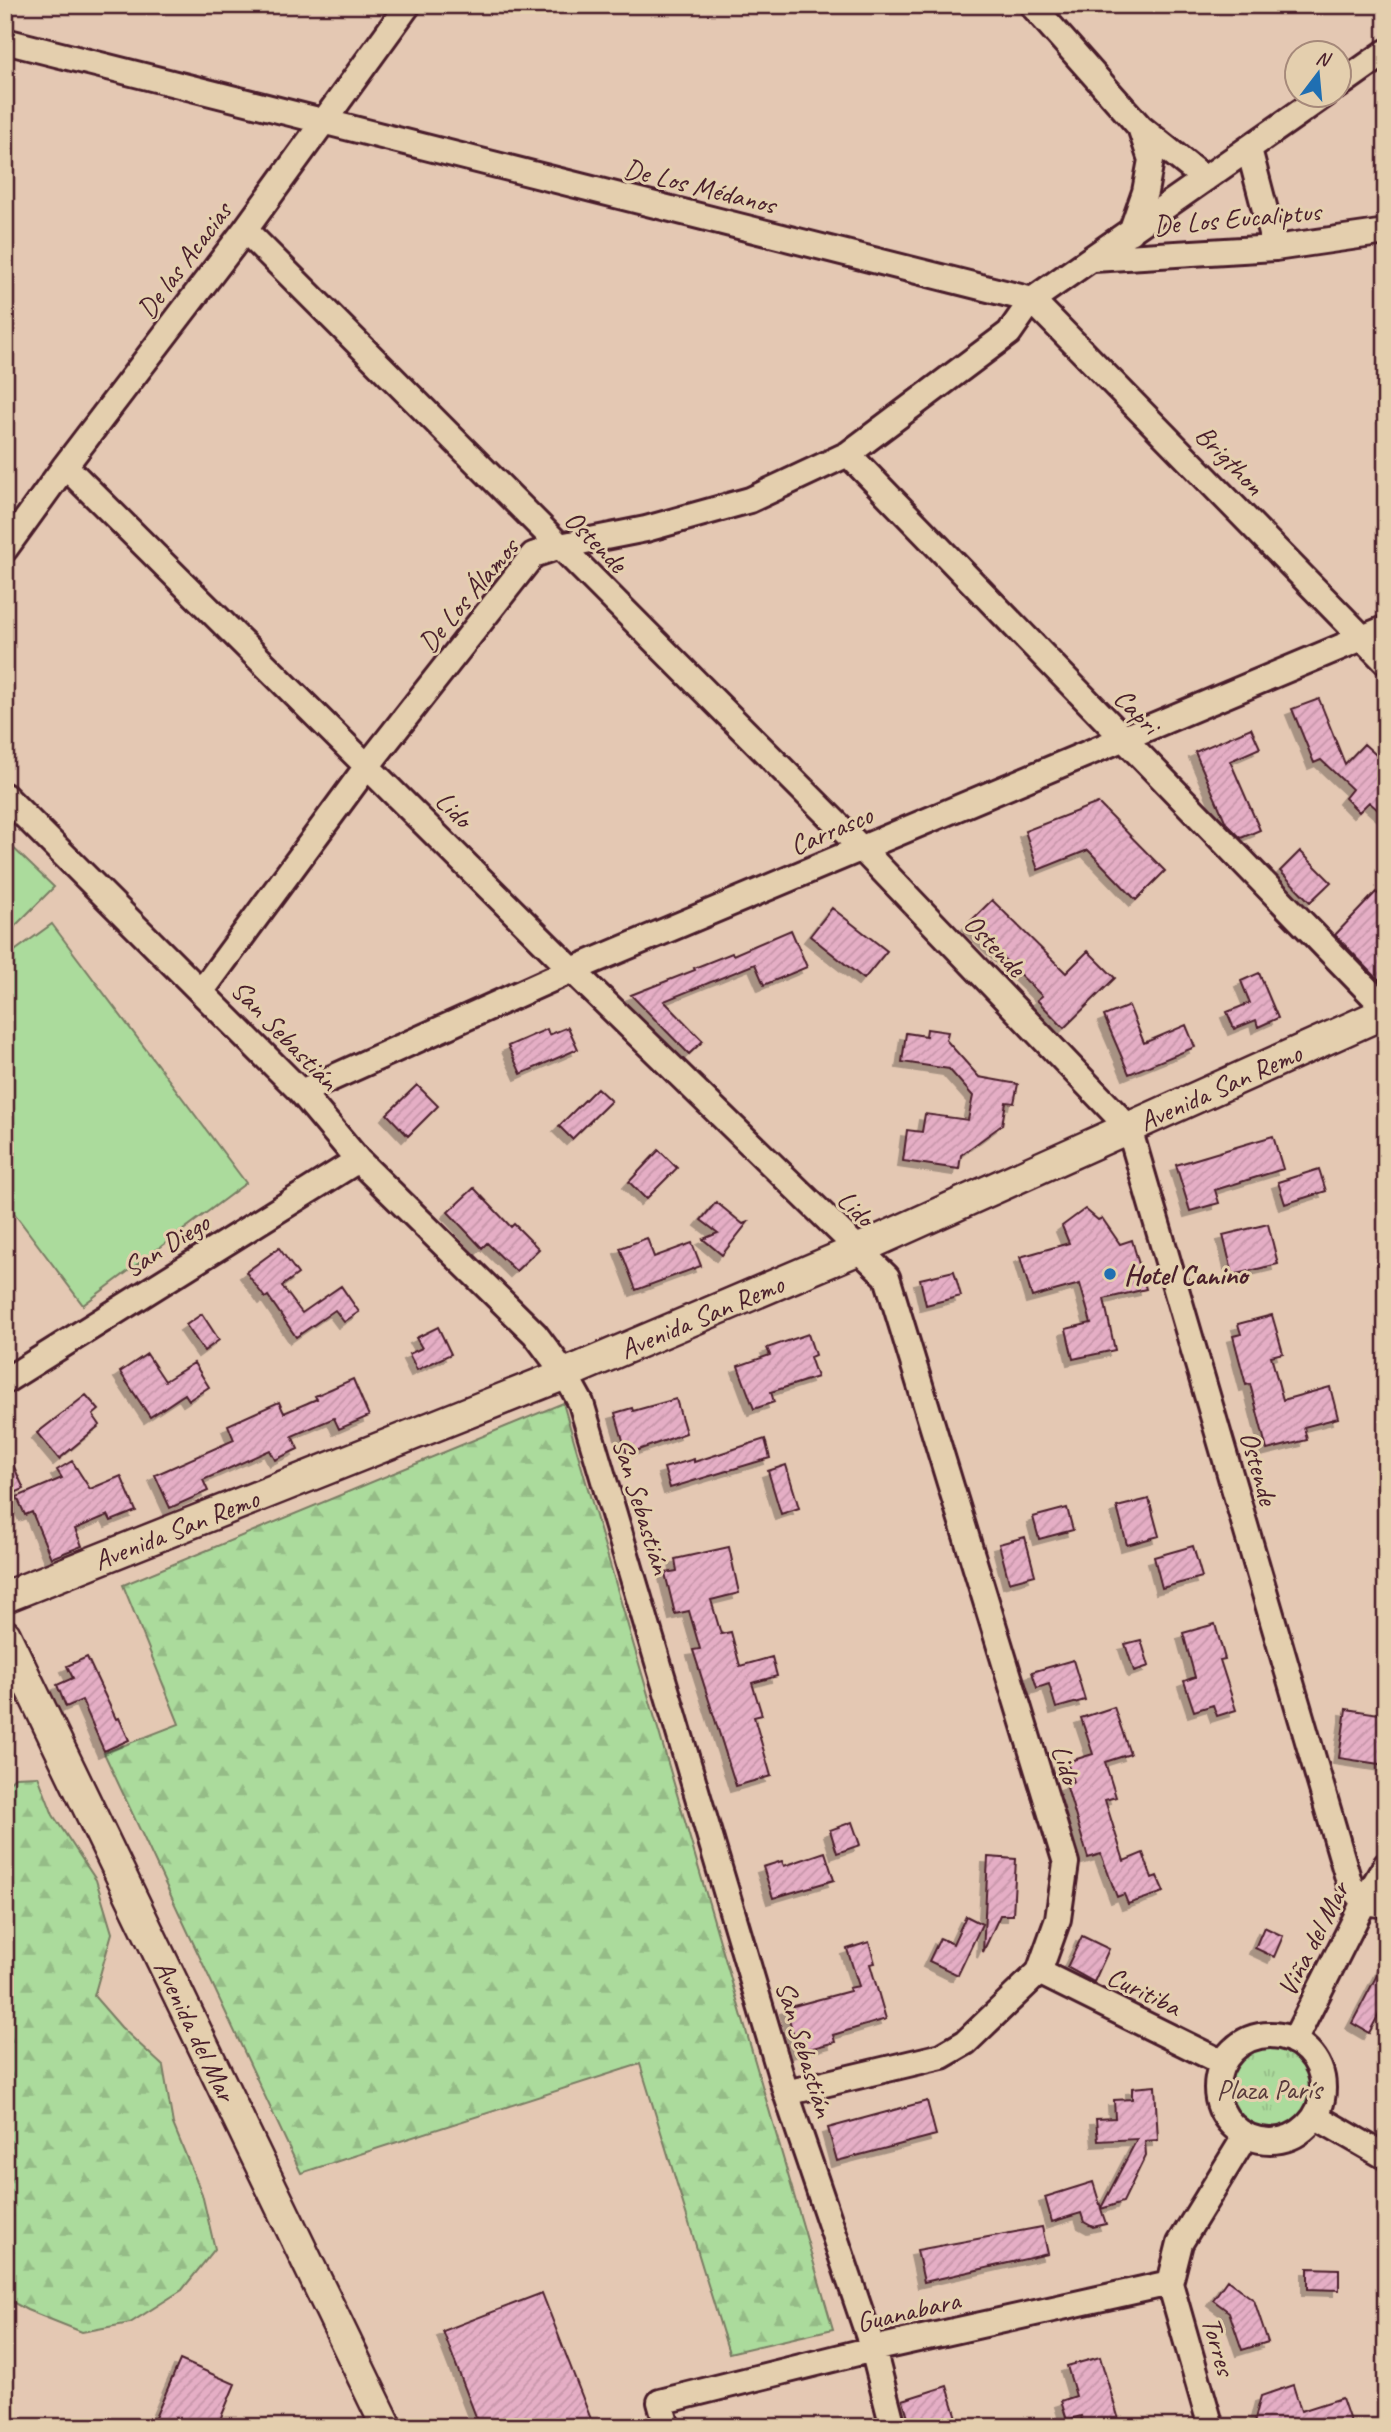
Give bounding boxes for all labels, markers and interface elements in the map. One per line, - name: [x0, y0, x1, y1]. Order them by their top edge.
- north arrow: [1282, 38, 1352, 108]
- text: N: [1313, 45, 1334, 73]
- street label: De Los Médanos: [621, 150, 782, 222]
- street label: De las Acacias: [129, 193, 241, 325]
- street label: De Los Eucaliptus: [1152, 193, 1324, 243]
- street label: Brigthon: [1188, 417, 1272, 503]
- street label: Ostende: [557, 502, 636, 581]
- street label: De Los Álamos: [410, 529, 527, 659]
- street label: Capri: [1107, 680, 1170, 744]
- street label: Lido: [428, 783, 482, 837]
- street label: Carrasco: [784, 796, 879, 863]
- street label: Ostende: [956, 906, 1035, 985]
- street label: San Sebastián: [224, 972, 347, 1099]
- street label: Avenida San Remo: [1133, 1034, 1309, 1138]
- street label: Lido: [830, 1182, 884, 1236]
- street label: San Diego: [116, 1204, 217, 1285]
- place label: Hotel Canino: [1124, 1257, 1250, 1292]
- street label: Avenida San Remo: [614, 1265, 791, 1366]
- marker: Hotel Canino: [1102, 1266, 1118, 1282]
- street label: Ostende: [1232, 1427, 1287, 1511]
- street label: San Sebastián: [605, 1434, 680, 1580]
- street label: Avenida San Remo: [88, 1480, 265, 1577]
- street label: Lido: [1044, 1741, 1089, 1790]
- street label: Viña del Mar: [1269, 1874, 1358, 2002]
- street label: Avenida del Mar: [147, 1954, 245, 2108]
- street label: Curitiba: [1101, 1958, 1188, 2024]
- street label: San Sebastián: [768, 1977, 843, 2123]
- park label: Plaza París: [1216, 2072, 1324, 2107]
- street label: Guanabara: [853, 2282, 965, 2340]
- street label: Torres: [1194, 2313, 1245, 2382]

